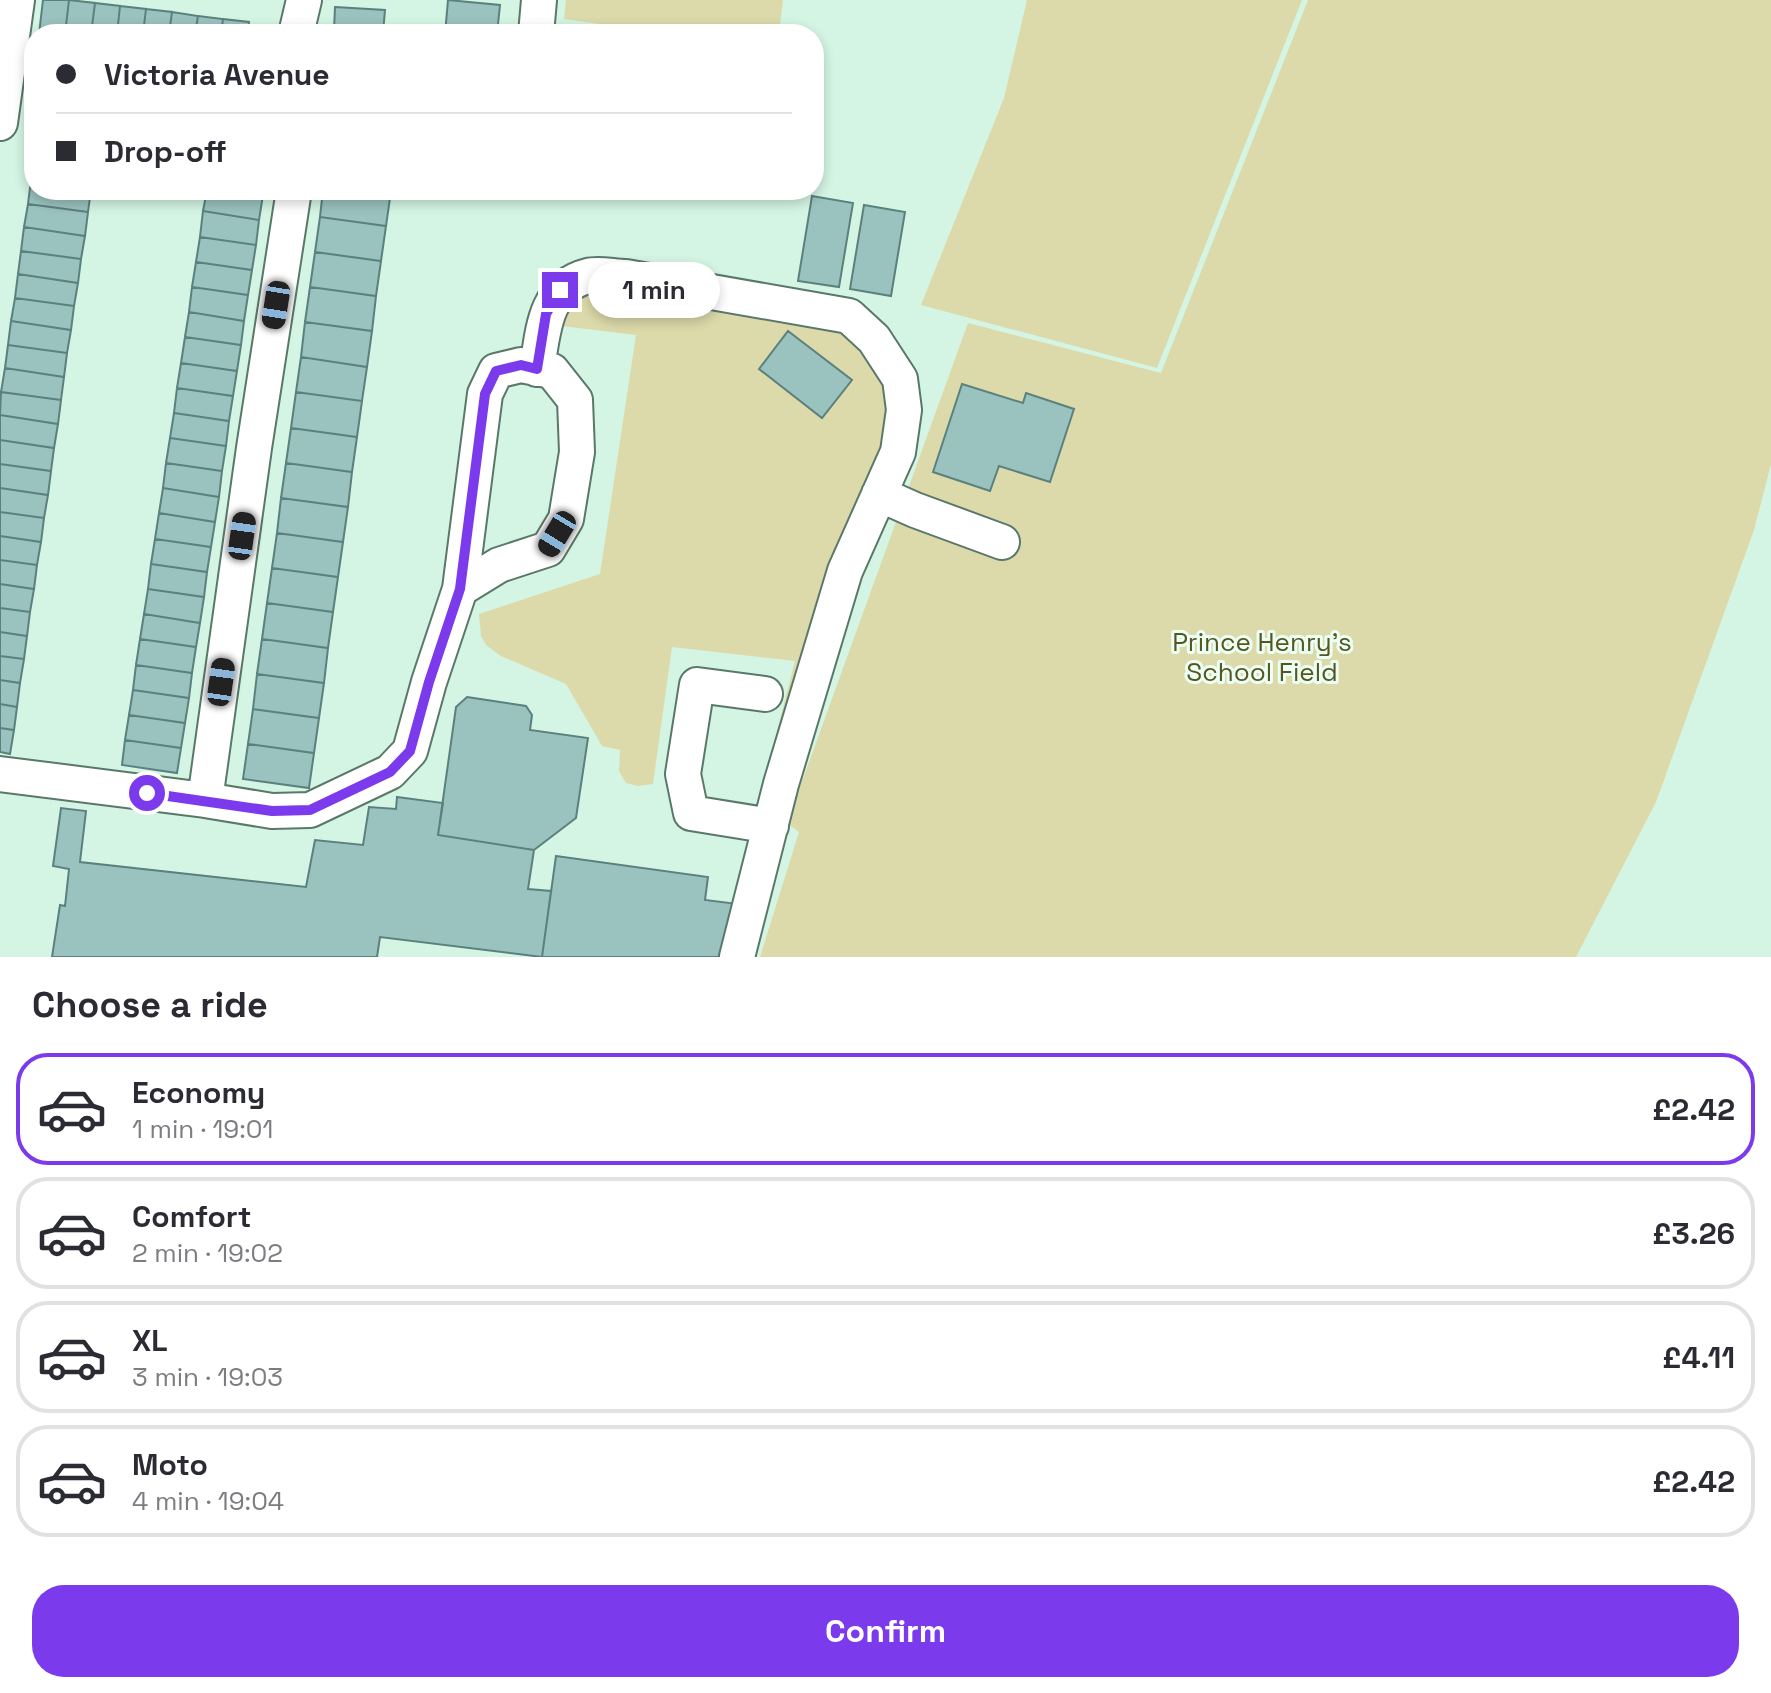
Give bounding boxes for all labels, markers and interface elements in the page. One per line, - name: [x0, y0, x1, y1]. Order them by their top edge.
- text: Victoria Avenue: [104, 55, 330, 94]
- text: Drop-off: [104, 132, 227, 171]
- callout: 1 min: [588, 262, 720, 318]
- route end: [542, 272, 578, 308]
- text: 1 min: [622, 273, 686, 307]
- car: [260, 279, 292, 331]
- car: [534, 507, 580, 561]
- car: [227, 511, 257, 561]
- park label: Prince Henry's School Field: [1172, 625, 1352, 689]
- car: [206, 657, 236, 707]
- route start: [129, 775, 165, 811]
- text: Choose a ride: [32, 982, 268, 1028]
- icon: car: [36, 1073, 108, 1145]
- text: Economy: [132, 1073, 265, 1112]
- text: £2.42: [1652, 1090, 1735, 1129]
- text: 1 min · 19:01: [132, 1112, 273, 1146]
- icon: car: [36, 1197, 108, 1269]
- text: Comfort: [132, 1197, 251, 1236]
- text: £3.26: [1652, 1214, 1735, 1253]
- text: 2 min · 19:02: [132, 1236, 283, 1270]
- icon: car: [36, 1321, 108, 1393]
- text: XL: [132, 1321, 168, 1360]
- text: £4.11: [1662, 1338, 1735, 1377]
- text: 3 min · 19:03: [132, 1360, 283, 1394]
- icon: car: [36, 1445, 108, 1517]
- text: Moto: [132, 1445, 208, 1484]
- text: £2.42: [1652, 1462, 1735, 1501]
- text: 4 min · 19:04: [132, 1484, 284, 1518]
- button: Confirm: [32, 1585, 1739, 1677]

